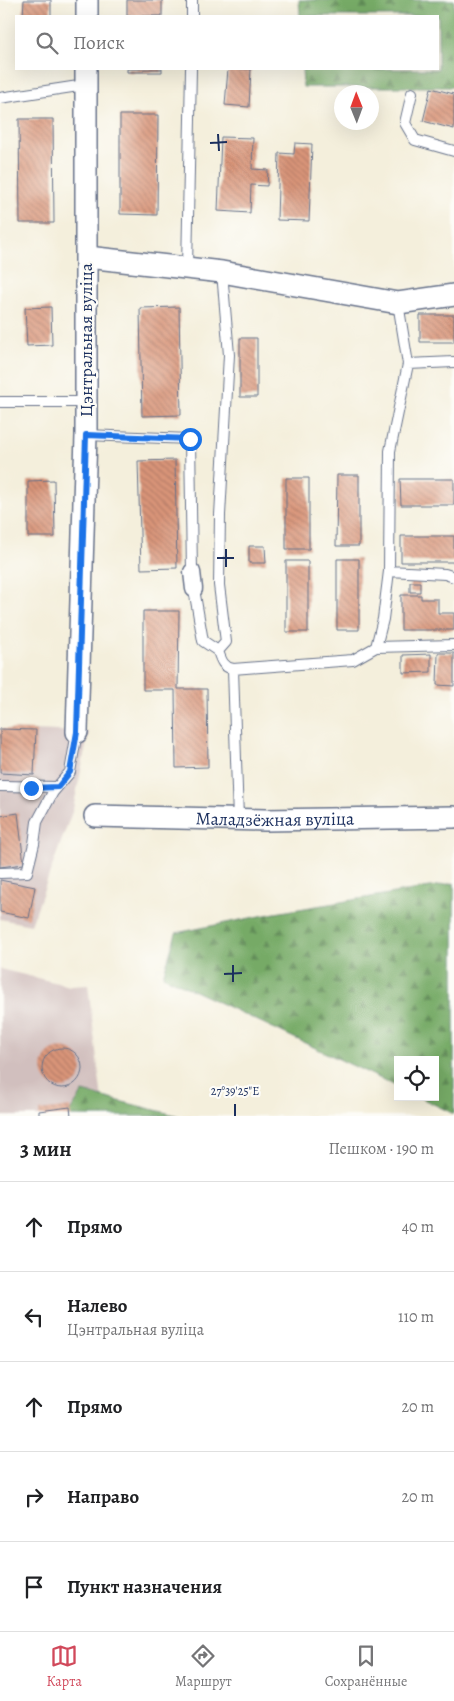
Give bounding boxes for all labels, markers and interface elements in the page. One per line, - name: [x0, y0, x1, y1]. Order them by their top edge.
- search box: [15, 15, 439, 70]
- icon: search: [33, 29, 61, 57]
- text: Поиск: [73, 30, 125, 56]
- north arrow: [334, 85, 379, 130]
- street label: Цэнтральная вуліца: [74, 262, 98, 417]
- route start: [179, 428, 202, 451]
- route end: [20, 777, 43, 800]
- street label: Маладзёжная вуліца: [195, 806, 355, 832]
- map controls: [394, 1056, 439, 1101]
- button: locate: [394, 1056, 439, 1101]
- text: 27°39'25"E: [211, 1083, 259, 1099]
- text: 3 мин: [20, 1135, 72, 1163]
- text: Пешком · 190 m: [329, 1138, 434, 1160]
- icon: ahead: [20, 1213, 48, 1241]
- text: Прямо: [67, 1214, 122, 1240]
- text: 40 m: [402, 1216, 434, 1238]
- text: Налево: [67, 1293, 127, 1319]
- icon: left: [20, 1303, 48, 1331]
- text: 110 m: [398, 1306, 434, 1328]
- text: Цэнтральная вуліца: [67, 1319, 204, 1341]
- icon: ahead: [20, 1393, 48, 1421]
- text: Прямо: [67, 1394, 122, 1420]
- text: 20 m: [401, 1396, 434, 1418]
- icon: right: [20, 1483, 48, 1511]
- text: Направо: [67, 1484, 139, 1510]
- text: 20 m: [401, 1486, 434, 1508]
- icon: arrive: [20, 1573, 48, 1601]
- text: Пункт назначения: [67, 1574, 222, 1600]
- tab: Карта: [47, 1642, 82, 1691]
- tab: Маршрут: [175, 1642, 232, 1691]
- tab: Сохранённые: [325, 1642, 407, 1691]

